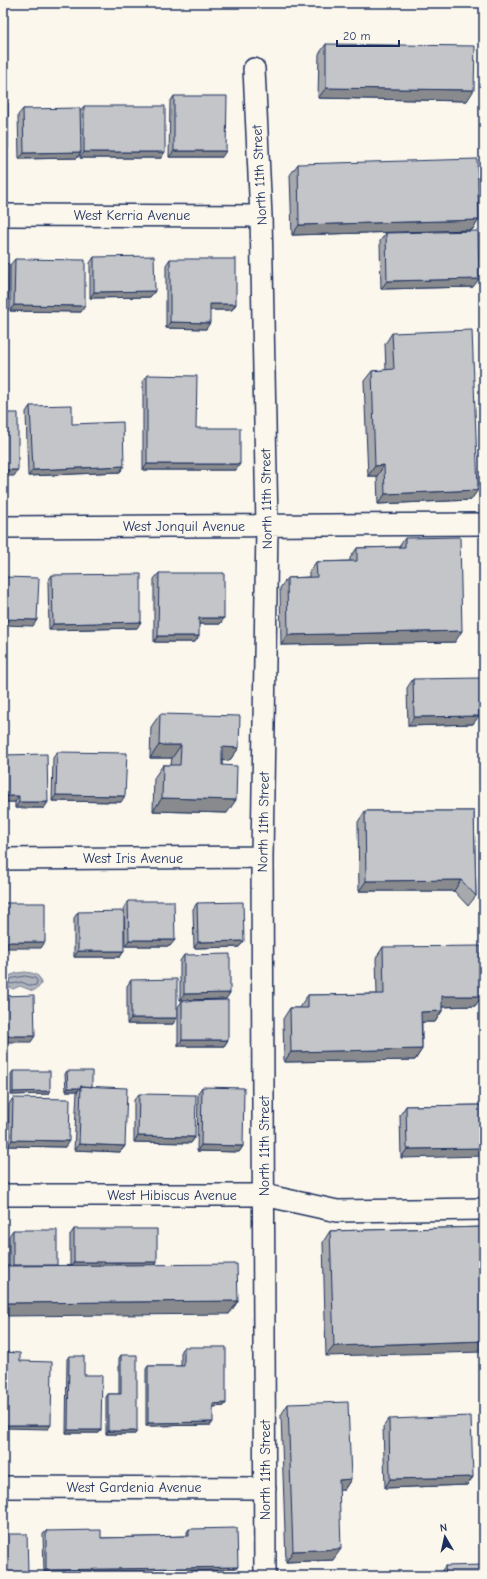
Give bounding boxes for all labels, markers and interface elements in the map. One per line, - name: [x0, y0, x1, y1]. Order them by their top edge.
- scale bar: [337, 22, 399, 48]
- text: 20 m: [343, 29, 371, 43]
- street label: North 11th Street: [248, 123, 271, 226]
- street label: West Kerria Avenue: [74, 207, 190, 224]
- street label: North 11th Street: [257, 448, 276, 549]
- street label: West Jonquil Avenue: [123, 518, 245, 535]
- street label: North 11th Street: [254, 771, 273, 873]
- street label: West Iris Avenue: [83, 850, 183, 867]
- street label: North 11th Street: [256, 1095, 273, 1196]
- street label: West Hibiscus Avenue: [107, 1187, 237, 1204]
- street label: North 11th Street: [257, 1419, 274, 1520]
- street label: West Gardenia Avenue: [67, 1479, 201, 1496]
- north arrow: [425, 1517, 465, 1557]
- text: N: [439, 1521, 448, 1535]

